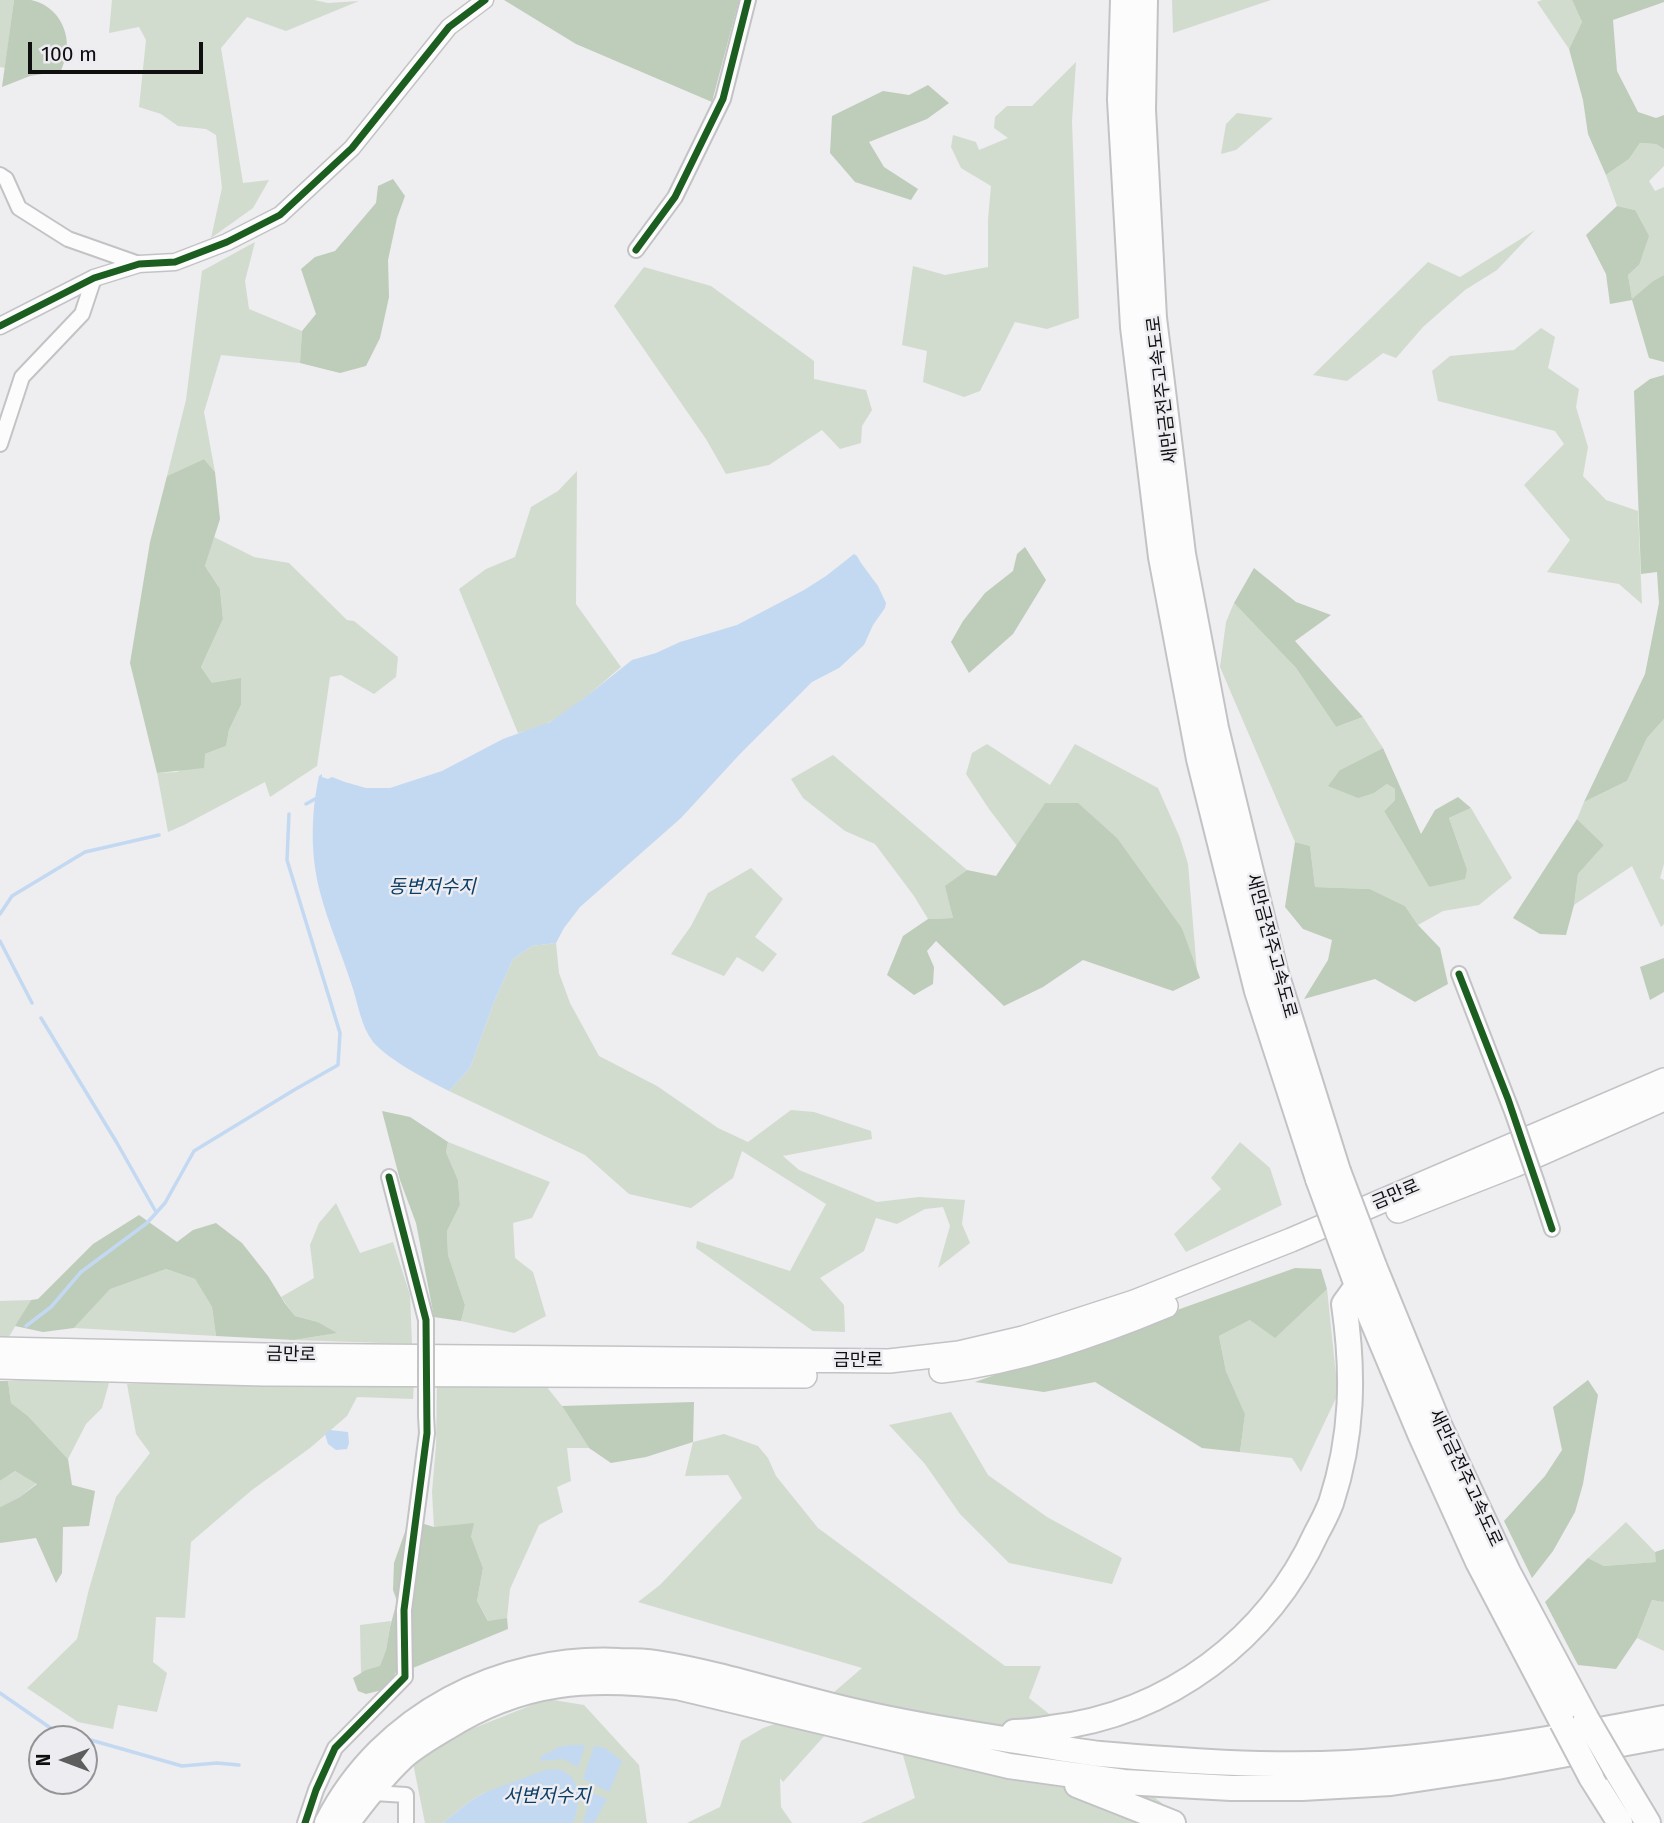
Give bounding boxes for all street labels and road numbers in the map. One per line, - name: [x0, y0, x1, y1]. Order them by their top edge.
- street label: 새만금전주고속도로: [1143, 315, 1183, 465]
- street label: 새만금전주고속도로: [1241, 871, 1301, 1021]
- street label: 금만로: [1369, 1175, 1423, 1215]
- street label: 금만로: [266, 1344, 316, 1366]
- street label: 금만로: [833, 1350, 883, 1372]
- street label: 새만금전주고속도로: [1424, 1406, 1506, 1550]

